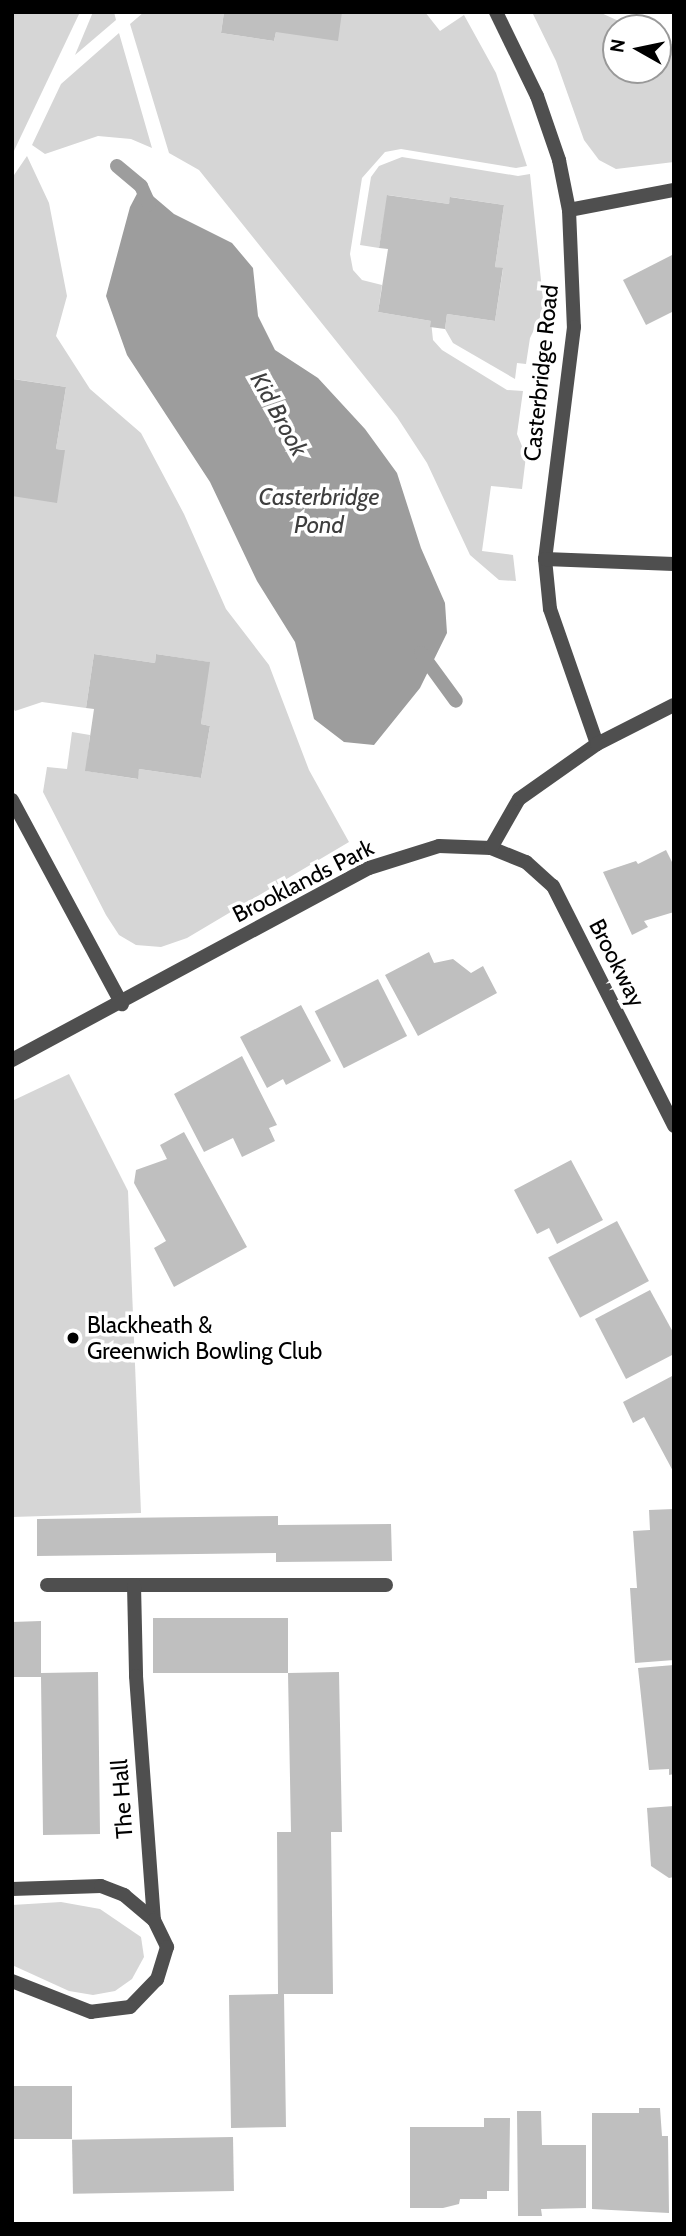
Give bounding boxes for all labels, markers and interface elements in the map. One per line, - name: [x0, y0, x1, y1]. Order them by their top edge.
- north arrow: [602, 14, 672, 84]
- text: N: [605, 38, 630, 54]
- street label: Casterbridge Road: [518, 283, 564, 463]
- water label: Kid Brook: [244, 367, 314, 461]
- water label: Casterbridge Pond: [259, 483, 379, 539]
- street label: Brooklands Park: [228, 834, 378, 928]
- street label: Brookway: [583, 914, 651, 1012]
- place label: Blackheath & Greenwich Bowling Club: [87, 1311, 322, 1365]
- marker: Blackheath & Greenwich Bowling Club: [65, 1330, 81, 1346]
- street label: The Hall: [105, 1758, 139, 1840]

